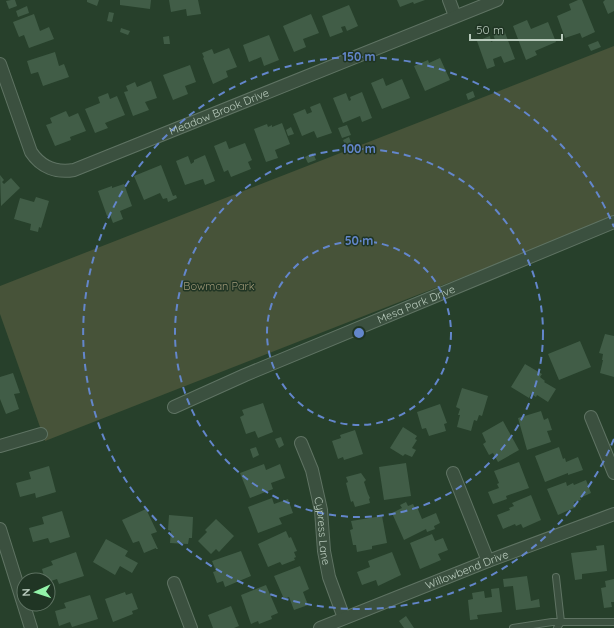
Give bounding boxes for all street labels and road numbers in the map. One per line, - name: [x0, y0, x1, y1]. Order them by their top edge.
- street label: Meadow Brook Drive: [167, 85, 271, 138]
- street label: Mesa Park Drive: [375, 282, 457, 326]
- street label: Cypress Lane: [311, 495, 334, 566]
- street label: Willowbend Drive: [423, 547, 510, 592]

